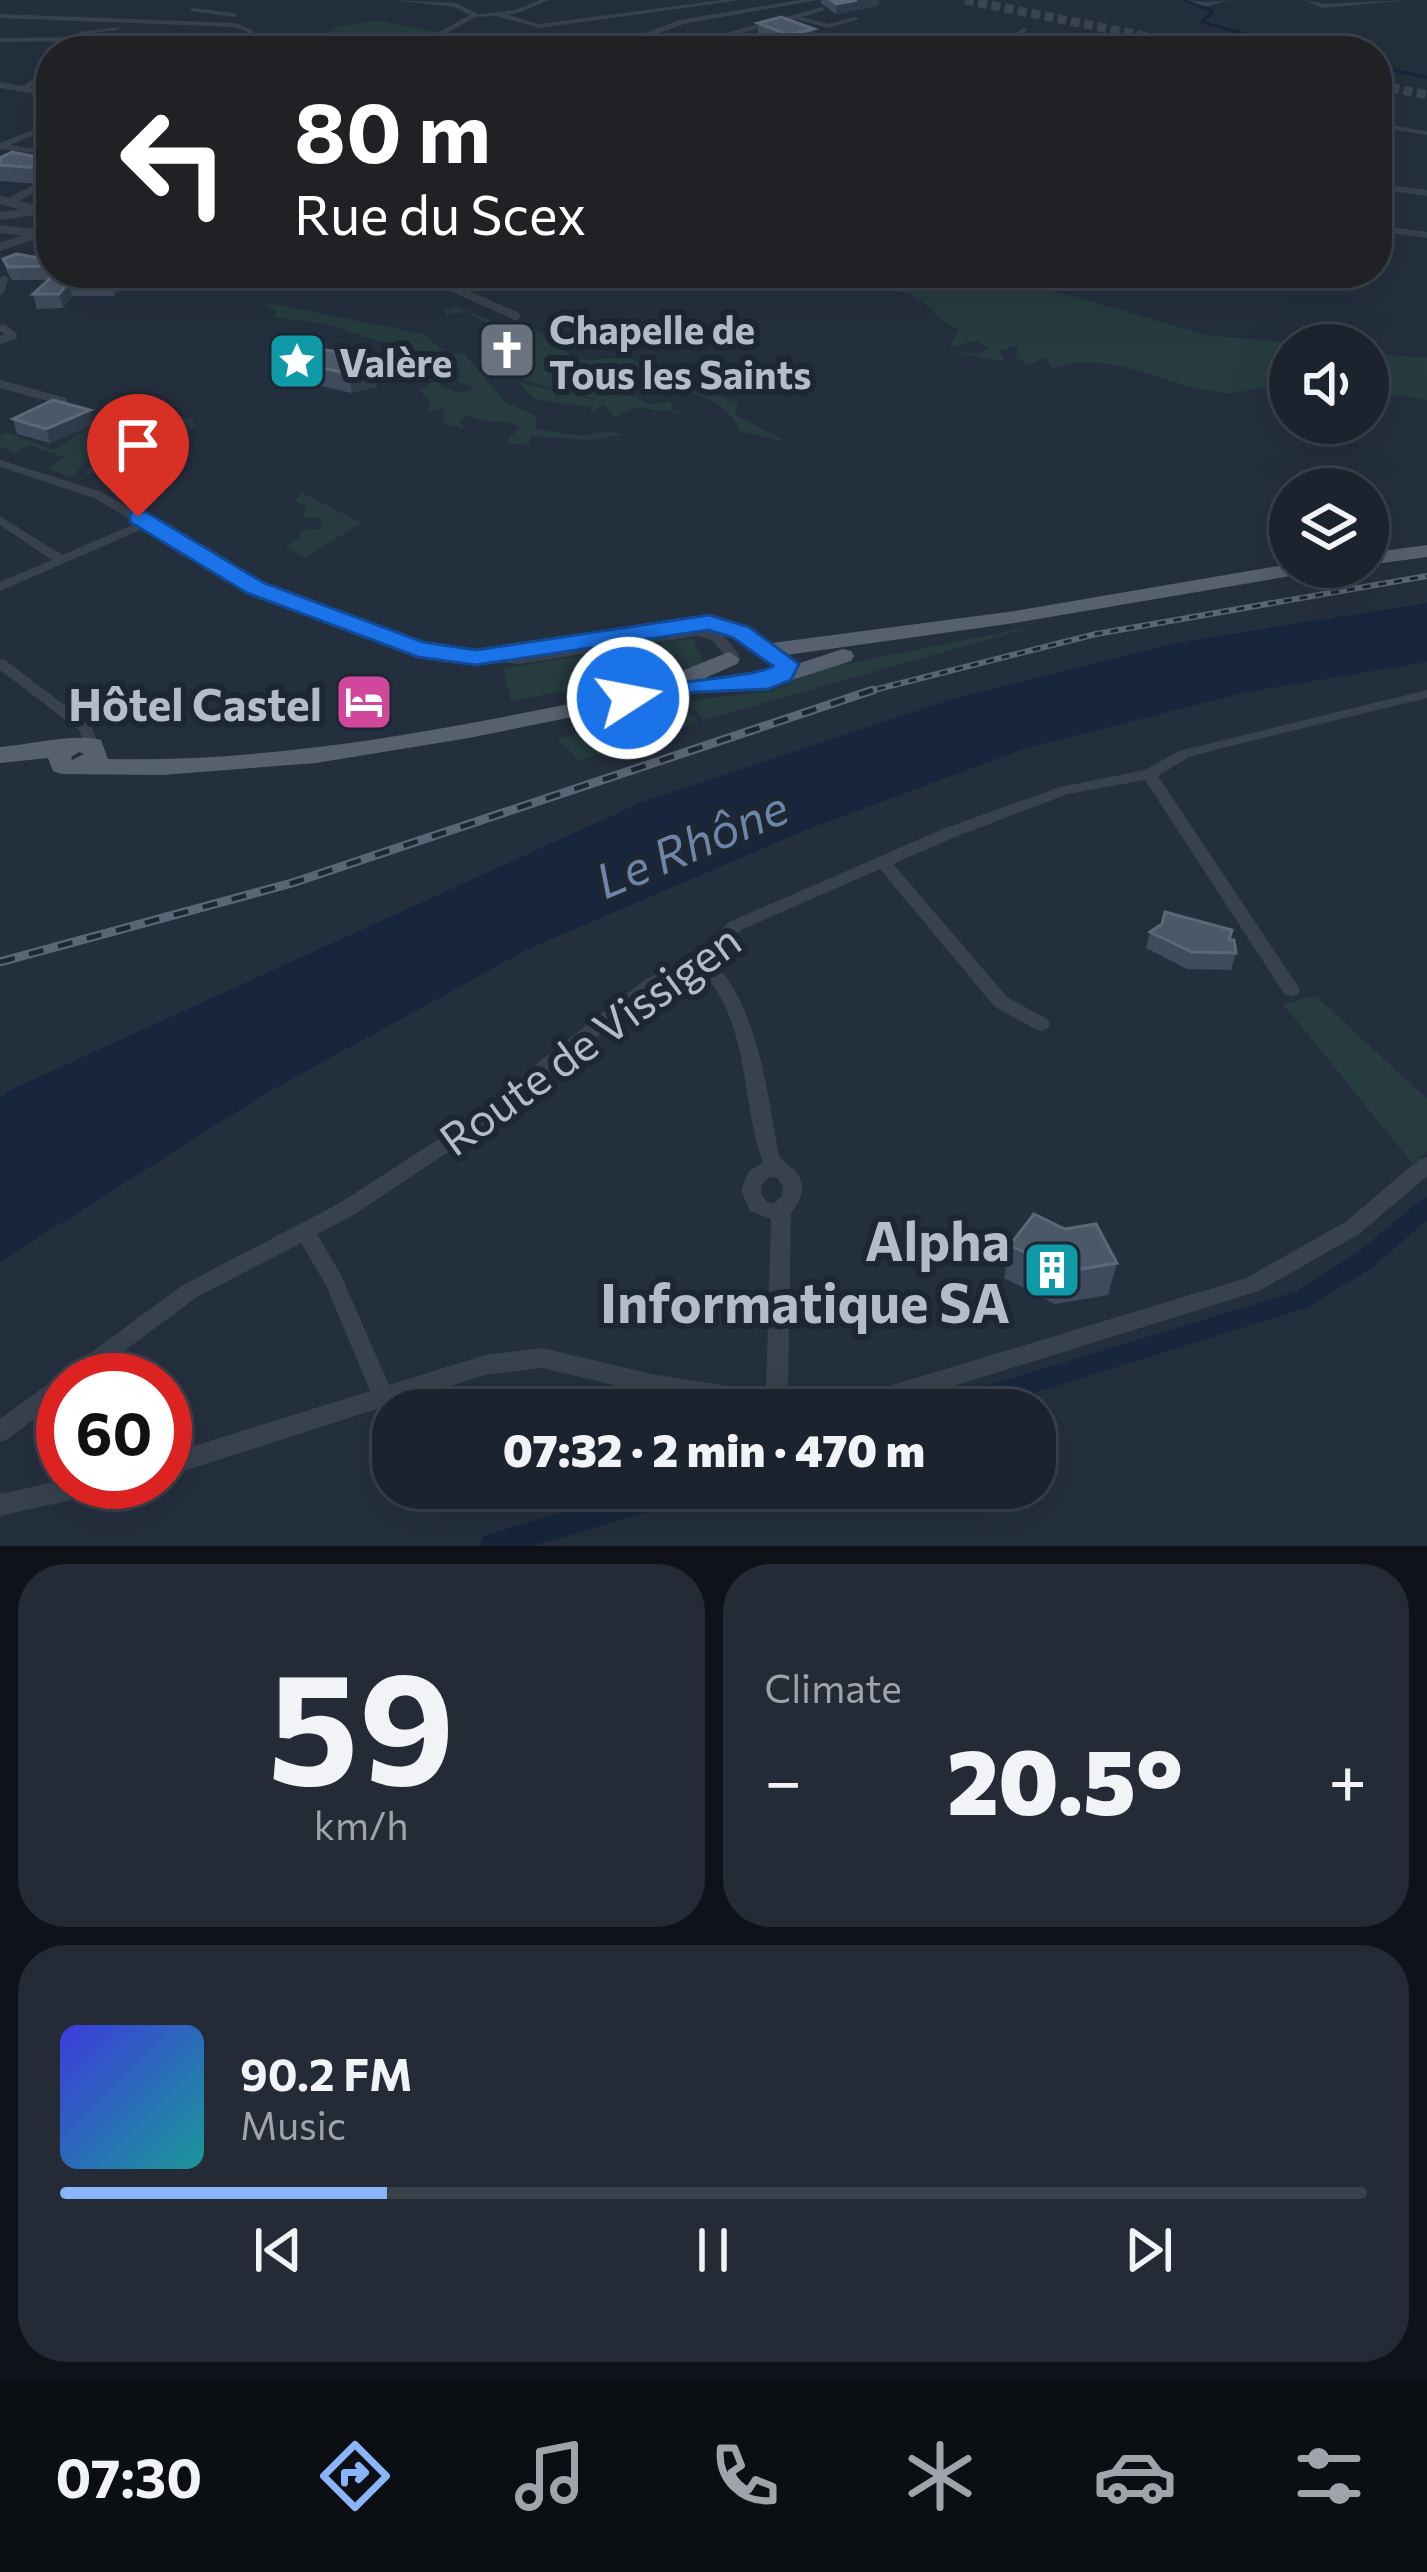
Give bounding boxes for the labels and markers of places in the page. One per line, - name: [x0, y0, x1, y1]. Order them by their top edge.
- place label: Chapelle de Tous les Saints: [549, 304, 811, 397]
- church icon: Chapelle de Tous les Saints: [476, 319, 538, 381]
- place icon: Valère: [266, 330, 328, 392]
- place label: Valère: [339, 337, 452, 385]
- pin: [87, 394, 189, 517]
- hotel icon: Hôtel Castel: [333, 671, 395, 733]
- place label: Hôtel Castel: [68, 675, 322, 730]
- place label: Alpha Informatique SA: [600, 1206, 1010, 1334]
- building icon: Alpha Informatique SA: [1021, 1239, 1083, 1301]

